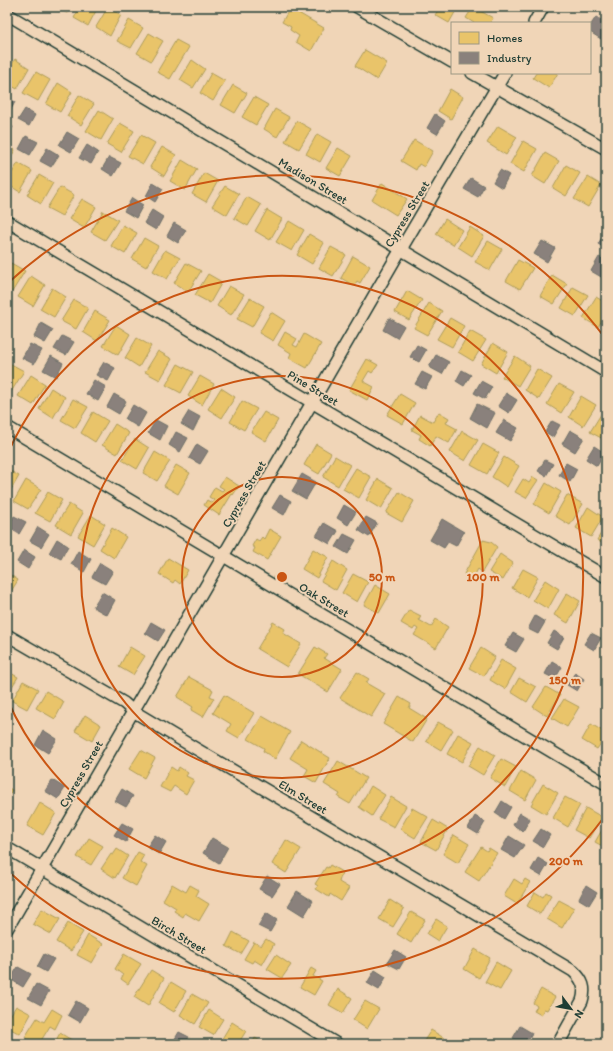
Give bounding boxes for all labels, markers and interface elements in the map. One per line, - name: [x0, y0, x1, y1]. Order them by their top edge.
- legend: [451, 22, 591, 74]
- text: Homes: [487, 31, 523, 45]
- text: Industry: [487, 51, 532, 65]
- street label: Madison Street: [276, 155, 350, 207]
- street label: Cypress Street: [382, 178, 433, 250]
- street label: Pine Street: [285, 367, 342, 409]
- street label: Cypress Street: [219, 458, 269, 530]
- centre of rings: [275, 570, 289, 584]
- text: 50 m: [369, 570, 396, 584]
- text: 100 m: [466, 570, 500, 584]
- street label: Oak Street: [297, 580, 352, 621]
- text: 150 m: [549, 673, 582, 687]
- street label: Cypress Street: [56, 738, 106, 810]
- street label: Elm Street: [276, 777, 330, 817]
- text: 200 m: [549, 854, 584, 868]
- street label: Birch Street: [149, 913, 210, 957]
- north arrow: [551, 989, 591, 1029]
- text: N: [572, 1007, 587, 1021]

